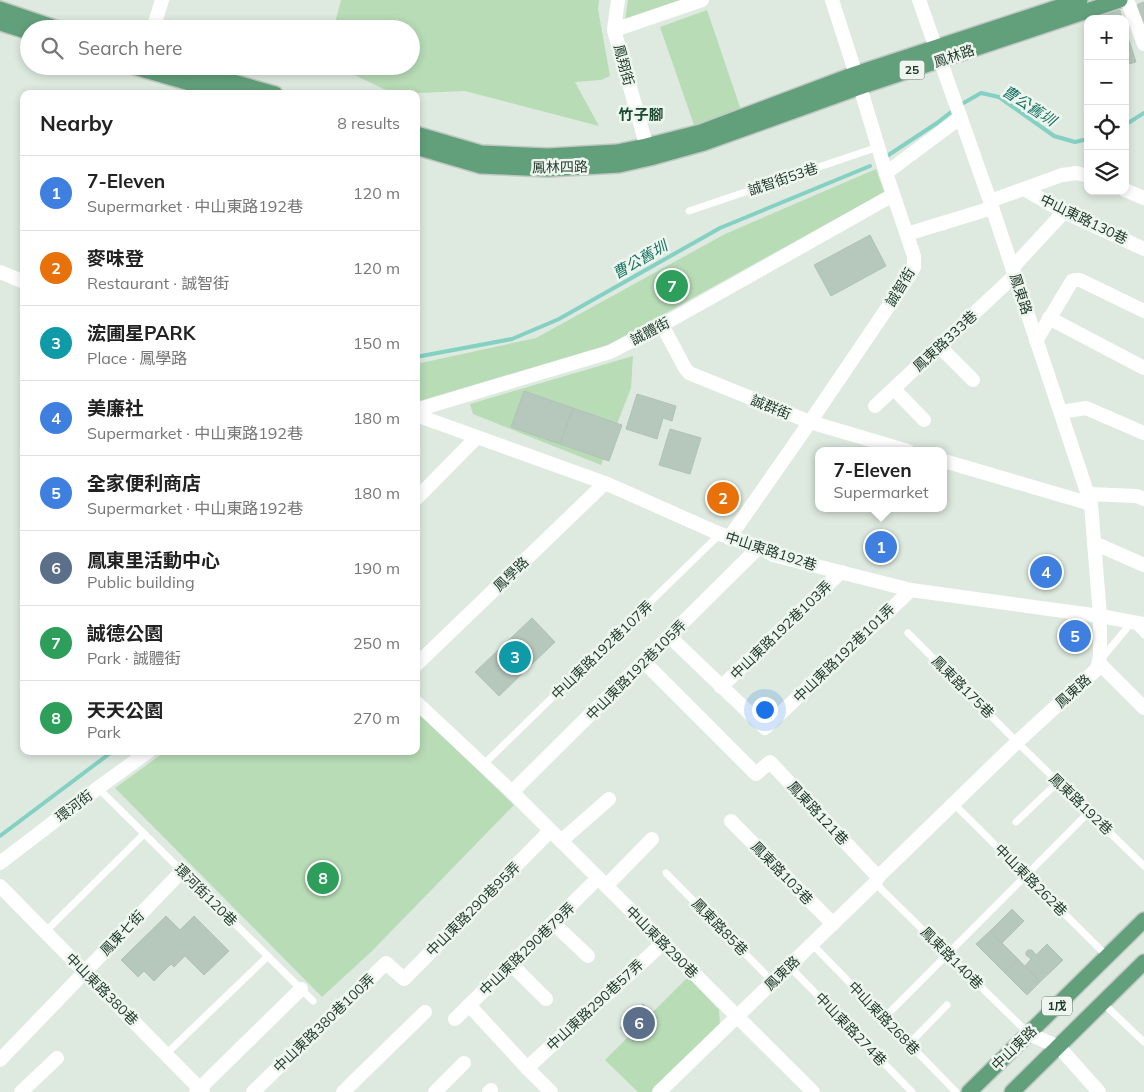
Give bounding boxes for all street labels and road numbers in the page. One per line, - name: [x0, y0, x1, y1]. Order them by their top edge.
- street label: 鳳林路: [931, 41, 977, 71]
- street label: 鳳翔街: [610, 42, 638, 88]
- road number: 25: [900, 60, 924, 80]
- street label: 鳳林四路: [532, 158, 588, 176]
- street label: 誠智街53巷: [746, 159, 820, 199]
- street label: 中山東路130巷: [1037, 190, 1131, 248]
- street label: 誠智街: [881, 264, 919, 310]
- street label: 鳳東路: [1006, 271, 1036, 317]
- street label: 鳳東路333巷: [909, 307, 981, 375]
- street label: 誠體街: [627, 313, 673, 349]
- street label: 誠群街: [748, 391, 794, 423]
- street label: 中山東路192巷: [723, 528, 819, 574]
- street label: 鳳學路: [490, 553, 532, 595]
- street label: 中山東路192巷103弄: [726, 577, 836, 683]
- street label: 中山東路192巷107弄: [547, 597, 657, 703]
- street label: 中山東路192巷101弄: [789, 600, 899, 706]
- street label: 中山東路192巷105弄: [582, 616, 690, 724]
- street label: 鳳東路175巷: [928, 652, 998, 722]
- street label: 鳳東路: [1051, 670, 1095, 712]
- street label: 鳳東路192巷: [1046, 769, 1116, 839]
- street label: 鳳東路121巷: [784, 777, 852, 849]
- street label: 環河街: [52, 786, 96, 826]
- street label: 鳳東路103巷: [747, 838, 817, 908]
- street label: 中山東路262巷: [991, 840, 1071, 920]
- street label: 中山東路290巷95弄: [422, 858, 524, 960]
- street label: 環河街120巷: [171, 860, 241, 930]
- street label: 鳳東路85巷: [688, 895, 752, 959]
- street label: 中山東路290巷79弄: [475, 899, 579, 999]
- street label: 中山東路290巷: [622, 902, 702, 982]
- street label: 鳳東七街: [96, 907, 148, 959]
- street label: 鳳東路140巷: [917, 923, 987, 993]
- street label: 中山東路380巷: [62, 949, 142, 1029]
- street label: 鳳東路: [761, 952, 803, 994]
- street label: 中山東路290巷57弄: [543, 955, 647, 1055]
- street label: 中山東路380巷100弄: [269, 970, 379, 1076]
- street label: 中山東路268巷: [844, 978, 924, 1058]
- street label: 中山東路274巷: [811, 989, 891, 1069]
- road number: 1戊: [1042, 996, 1072, 1016]
- street label: 中山東路: [988, 1022, 1040, 1074]

